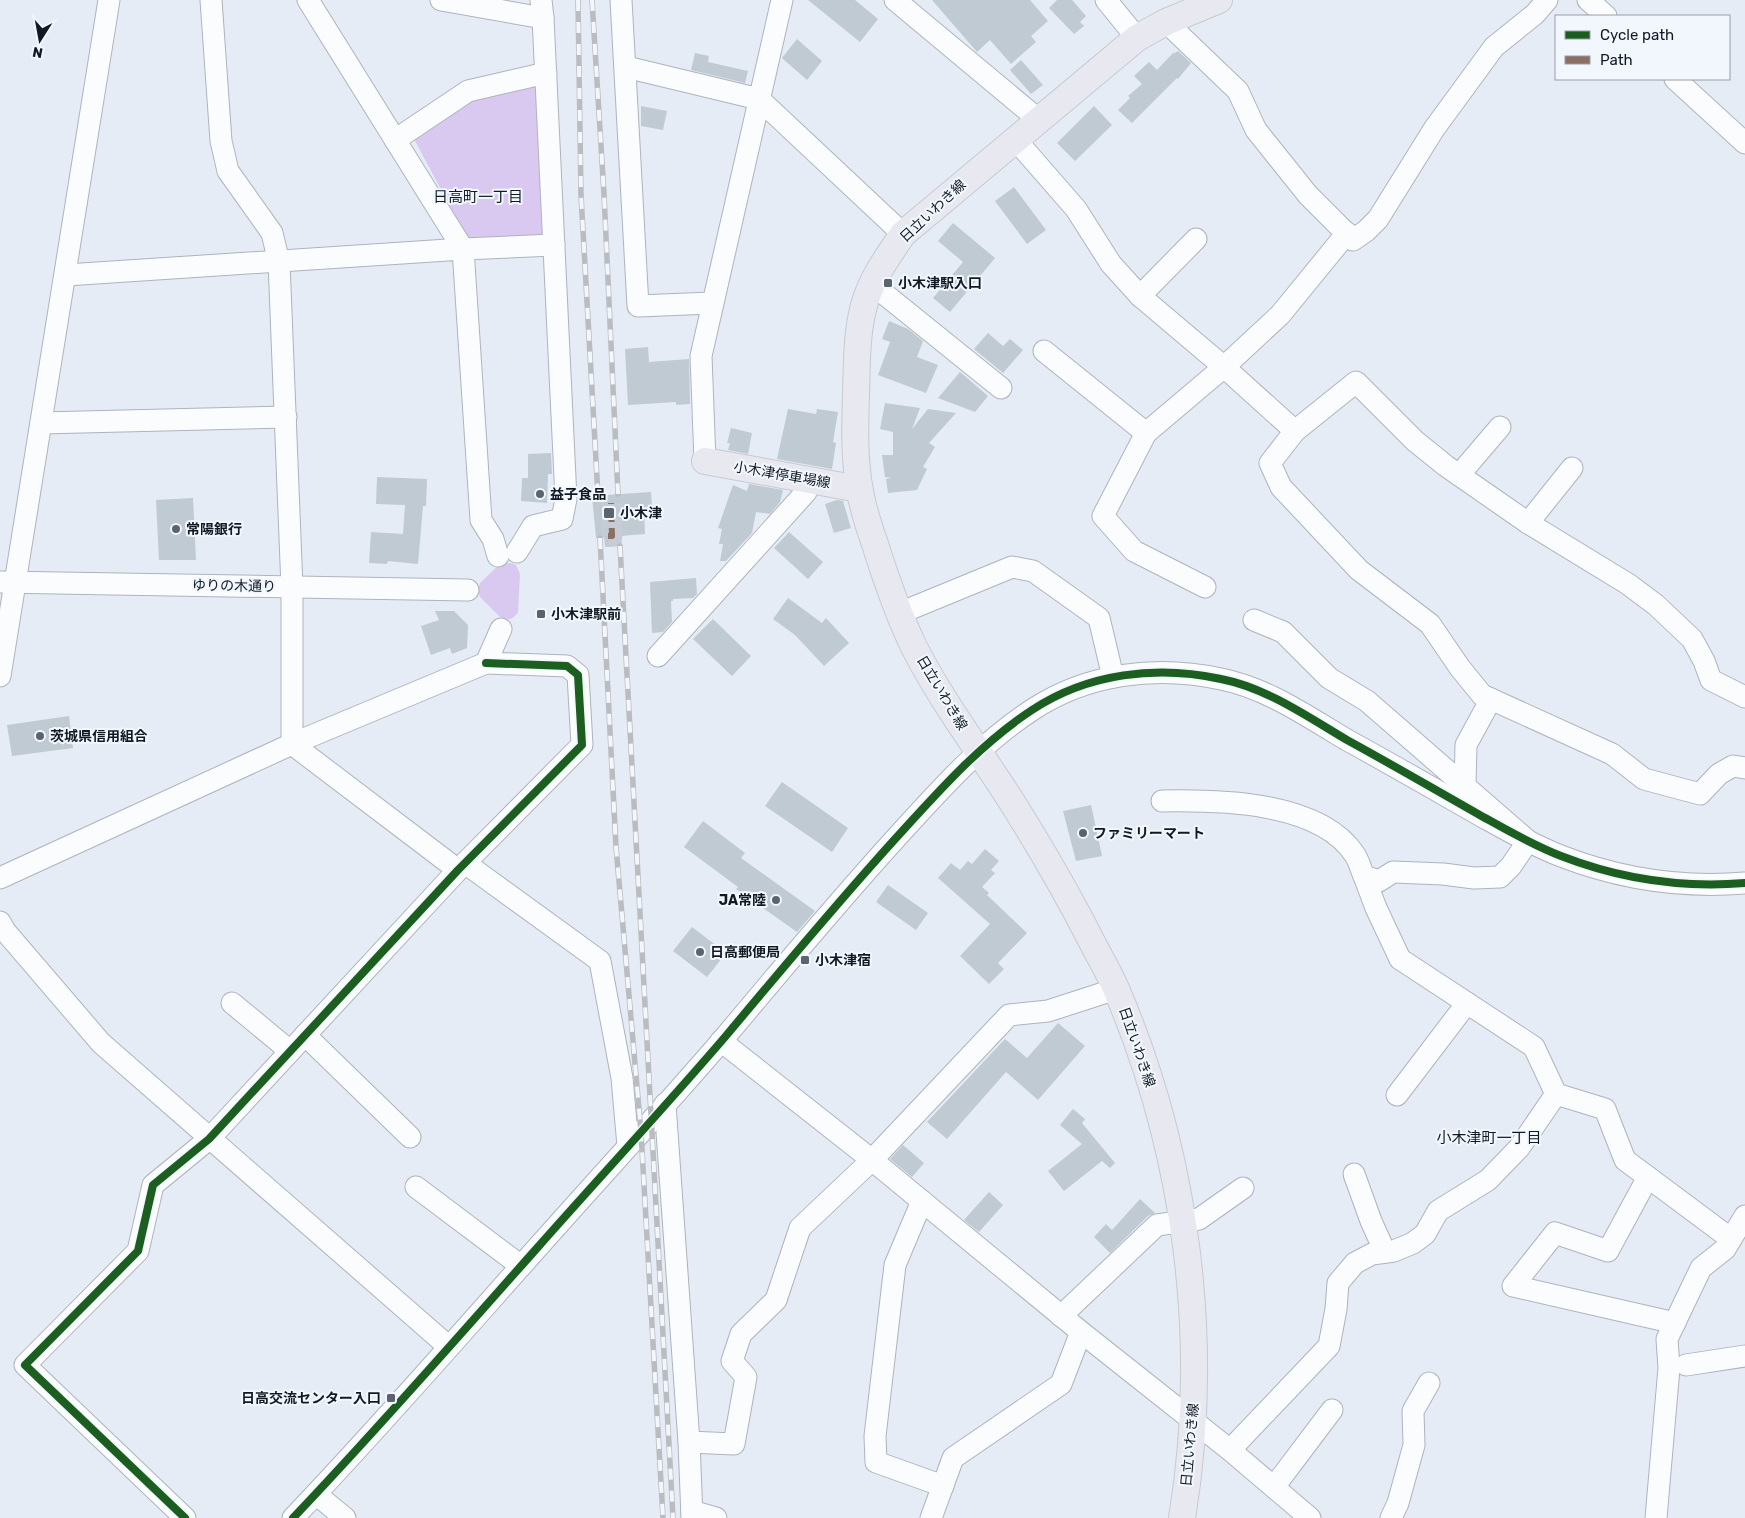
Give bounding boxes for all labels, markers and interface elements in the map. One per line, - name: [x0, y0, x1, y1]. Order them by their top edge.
- north arrow: [15, 15, 65, 65]
- legend: [1555, 15, 1730, 80]
- text: Cycle path: [1600, 26, 1674, 44]
- text: N: [31, 43, 44, 62]
- text: Path: [1600, 51, 1633, 69]
- street label: 日立いわき線: [896, 176, 970, 246]
- district label: 日高町一丁目: [433, 188, 523, 206]
- place label: 小木津駅入口: [898, 275, 982, 292]
- marker: 小木津駅入口: [882, 277, 894, 289]
- street label: 小木津停車場線: [732, 458, 832, 492]
- place label: 益子食品: [550, 486, 606, 503]
- marker: 益子食品: [534, 488, 546, 500]
- place label: 小木津: [620, 505, 662, 522]
- marker: 小木津: [602, 506, 616, 520]
- place label: 常陽銀行: [186, 521, 242, 538]
- marker: 常陽銀行: [170, 523, 182, 535]
- street label: ゆりの木通り: [192, 577, 276, 595]
- place label: 小木津駅前: [551, 606, 621, 623]
- marker: 小木津駅前: [535, 608, 547, 620]
- street label: 日立いわき線: [913, 653, 971, 733]
- place label: 茨城県信用組合: [50, 728, 148, 745]
- marker: 茨城県信用組合: [34, 730, 46, 742]
- place label: ファミリーマート: [1093, 825, 1205, 842]
- marker: ファミリーマート: [1077, 827, 1089, 839]
- place label: JA常陸: [719, 892, 766, 909]
- marker: JA常陸: [770, 894, 782, 906]
- place label: 日高郵便局: [710, 944, 780, 961]
- marker: 日高郵便局: [694, 946, 706, 958]
- place label: 小木津宿: [815, 952, 871, 969]
- marker: 小木津宿: [799, 954, 811, 966]
- street label: 日立いわき線: [1115, 1005, 1159, 1089]
- district label: 小木津町一丁目: [1436, 1129, 1542, 1147]
- place label: 日高交流センター入口: [241, 1390, 381, 1407]
- marker: 日高交流センター入口: [385, 1392, 397, 1404]
- street label: 日立いわき線: [1178, 1402, 1202, 1488]

